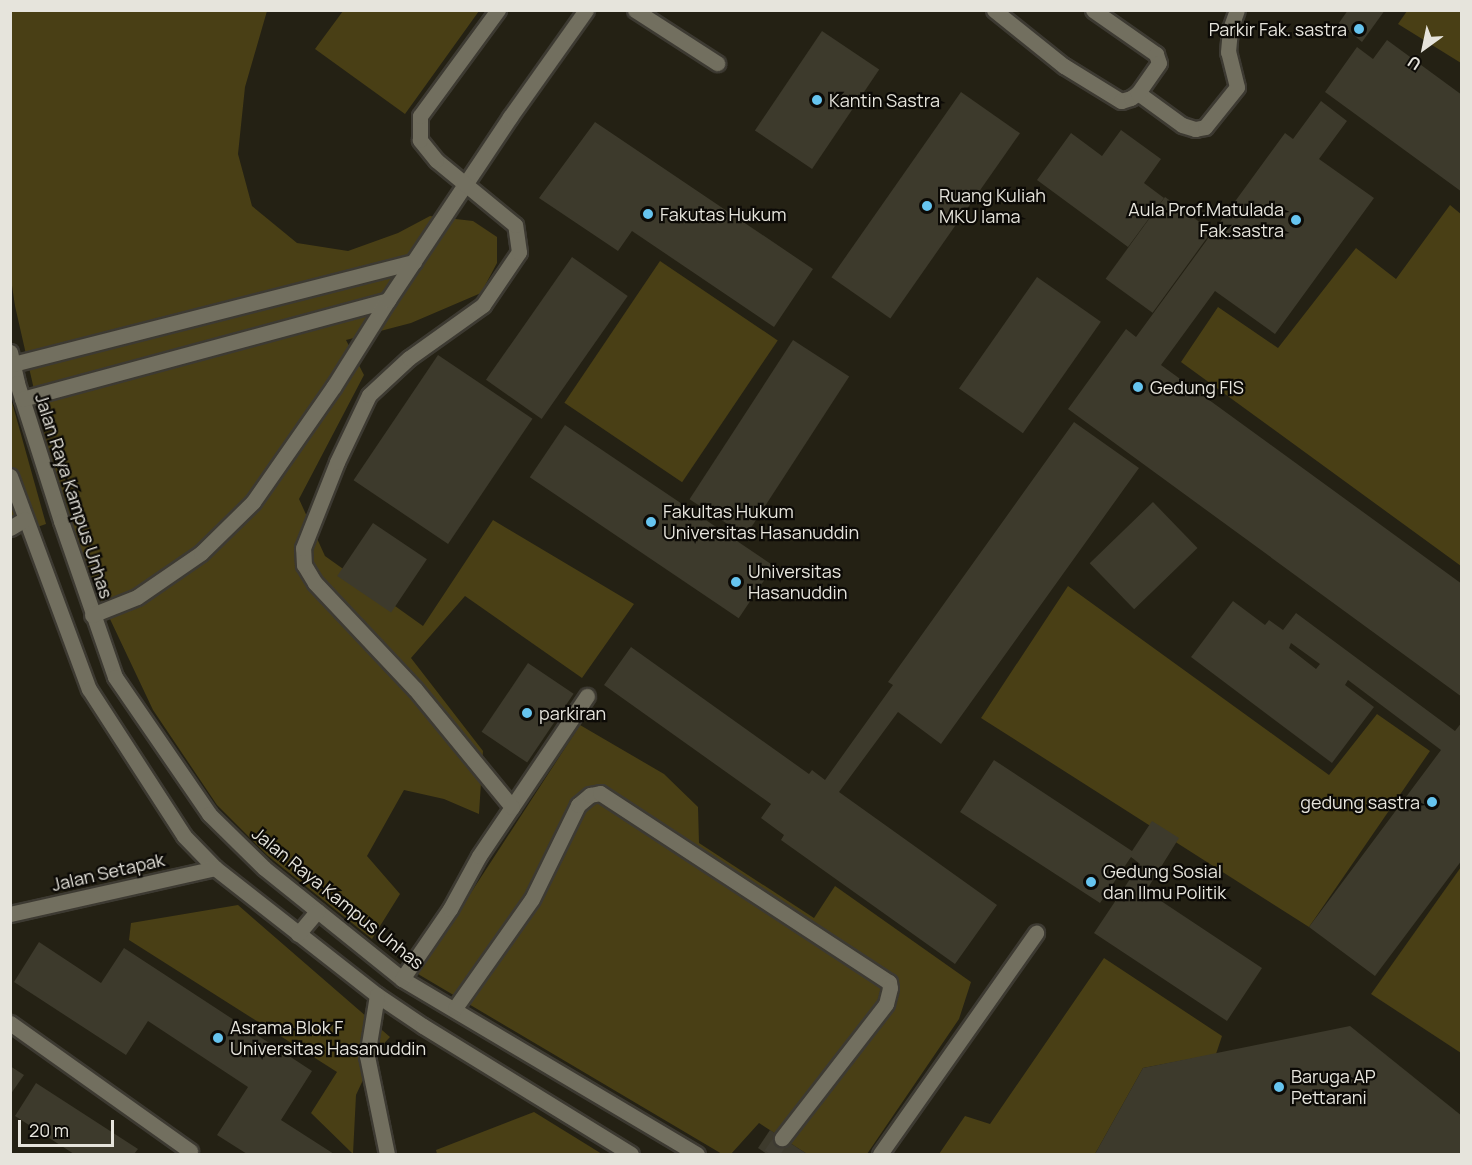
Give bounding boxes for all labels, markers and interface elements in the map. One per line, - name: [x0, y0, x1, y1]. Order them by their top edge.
- place label: Parkir Fak. sastra: [1209, 18, 1347, 40]
- north arrow: [1394, 18, 1454, 78]
- marker: Parkir Fak. sastra: [1352, 22, 1366, 36]
- text: U: [1403, 51, 1425, 75]
- place label: Kantin Sastra: [829, 89, 940, 111]
- marker: Kantin Sastra: [810, 93, 824, 107]
- place label: Ruang Kuliah MKU lama: [939, 185, 1046, 228]
- marker: Ruang Kuliah MKU lama: [920, 199, 934, 213]
- place label: Aula Prof.Matulada Fak.sastra: [1128, 199, 1284, 242]
- place label: Fakutas Hukum: [660, 203, 786, 225]
- marker: Fakutas Hukum: [641, 207, 655, 221]
- marker: Aula Prof.Matulada Fak.sastra: [1289, 213, 1303, 227]
- place label: Gedung FIS: [1150, 376, 1244, 398]
- marker: Gedung FIS: [1131, 380, 1145, 394]
- street label: Jalan Raya Kampus Unhas: [31, 391, 117, 601]
- place label: Fakultas Hukum Universitas Hasanuddin: [663, 501, 859, 544]
- marker: Fakultas Hukum Universitas Hasanuddin: [644, 515, 658, 529]
- place label: Universitas Hasanuddin: [748, 561, 847, 604]
- marker: Universitas Hasanuddin: [729, 575, 743, 589]
- place label: parkiran: [539, 702, 606, 724]
- marker: parkiran: [520, 706, 534, 720]
- place label: gedung sastra: [1300, 791, 1420, 813]
- marker: gedung sastra: [1425, 795, 1439, 809]
- street label: Jalan Raya Kampus Unhas: [248, 822, 428, 974]
- street label: Jalan Setapak: [49, 849, 167, 895]
- place label: Gedung Sosial dan Ilmu Politik: [1103, 861, 1226, 904]
- marker: Gedung Sosial dan Ilmu Politik: [1084, 875, 1098, 889]
- place label: Asrama Blok F Universitas Hasanuddin: [230, 1017, 426, 1060]
- marker: Asrama Blok F Universitas Hasanuddin: [211, 1031, 225, 1045]
- place label: Baruga AP Pettarani: [1291, 1066, 1376, 1108]
- marker: Baruga AP Pettarani: [1272, 1080, 1286, 1094]
- scale bar: [21, 1108, 117, 1146]
- text: 20 m: [29, 1118, 69, 1142]

